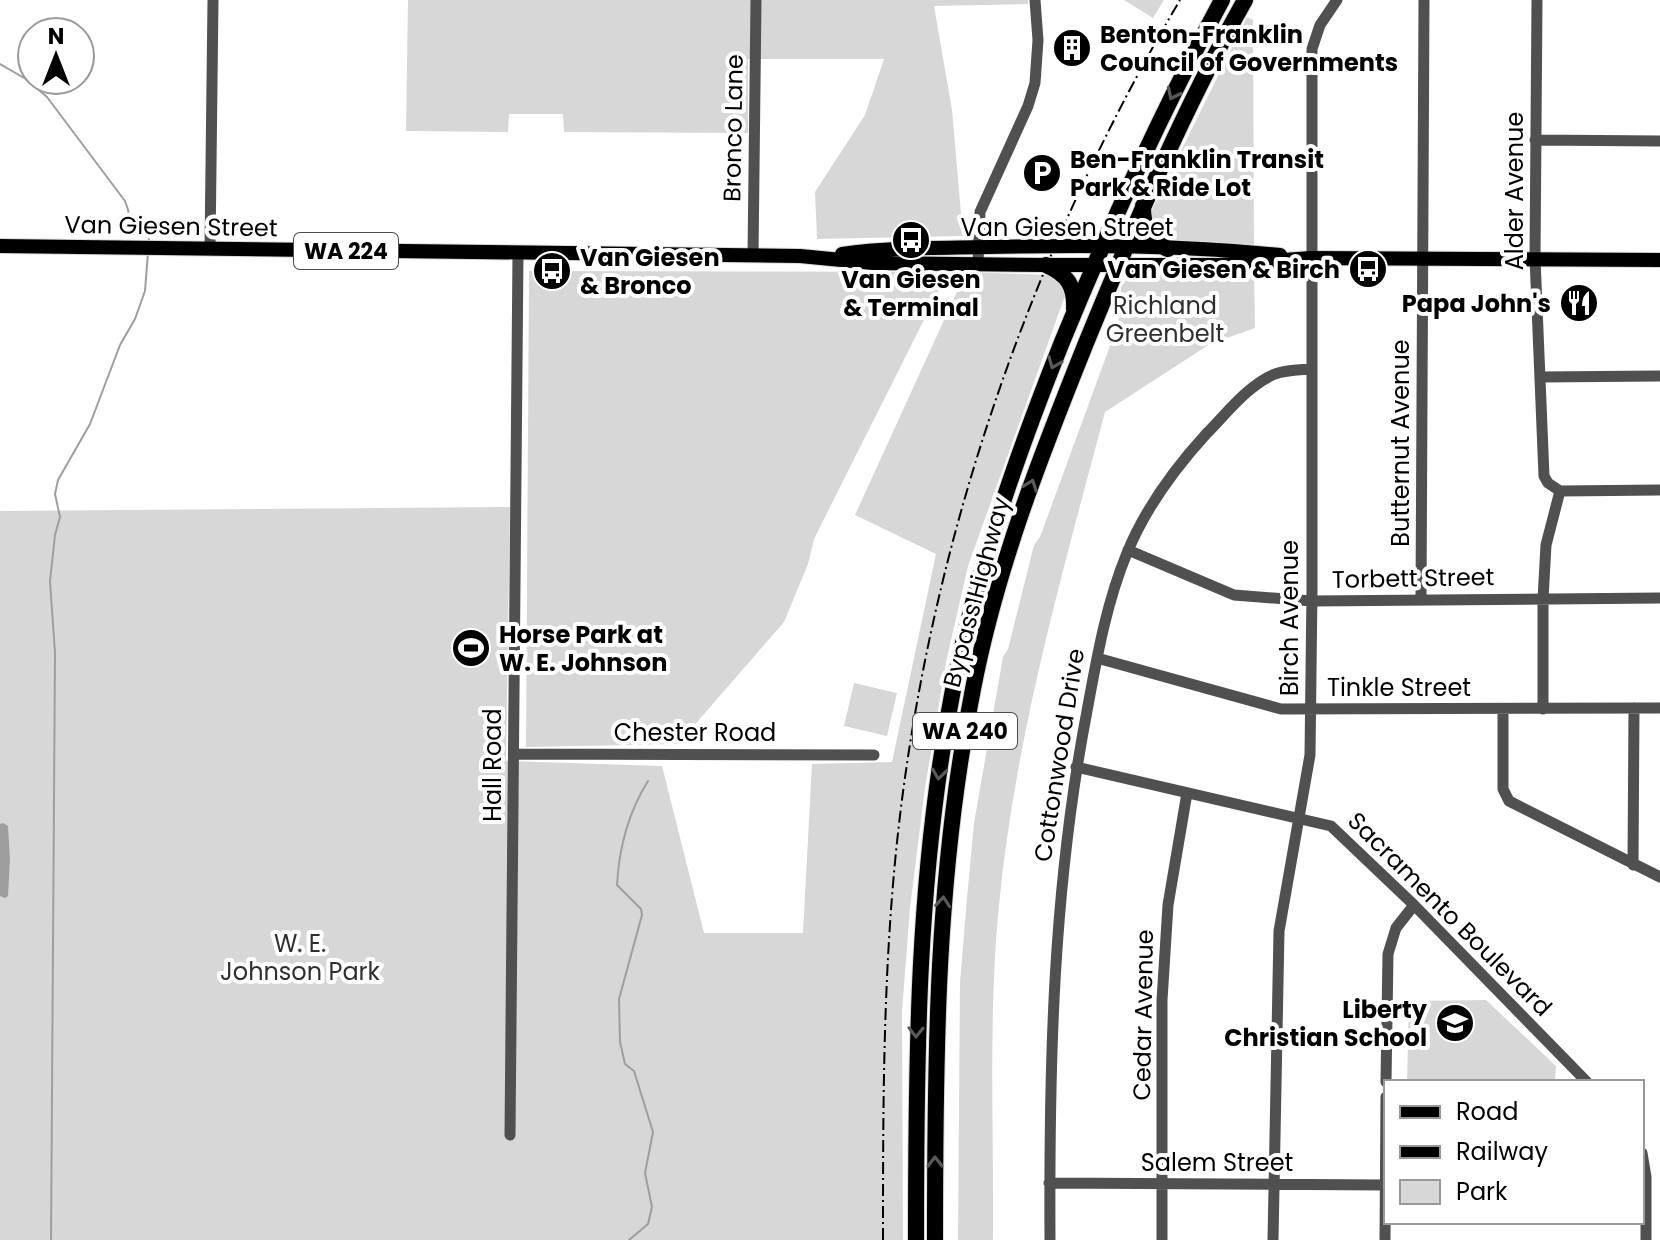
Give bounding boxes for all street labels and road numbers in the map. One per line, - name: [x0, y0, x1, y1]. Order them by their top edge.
- street label: Bronco Lane: [715, 54, 751, 202]
- street label: Alder Avenue: [1498, 112, 1531, 270]
- street label: Van Giesen Street: [64, 208, 278, 244]
- street label: Van Giesen Street: [960, 211, 1174, 244]
- road number: WA 224: [294, 233, 398, 269]
- street label: Butternut Avenue: [1384, 339, 1417, 547]
- street label: Bypass Highway: [935, 493, 1017, 691]
- street label: Birch Avenue: [1273, 540, 1306, 696]
- street label: Torbett Street: [1331, 560, 1495, 596]
- street label: Cottonwood Drive: [1026, 646, 1092, 864]
- street label: Tinkle Street: [1327, 671, 1471, 704]
- street label: Hall Road: [476, 708, 509, 822]
- road number: WA 240: [913, 713, 1017, 749]
- street label: Chester Road: [614, 716, 776, 749]
- street label: Sacramento Boulevard: [1341, 805, 1559, 1023]
- street label: Cedar Avenue: [1125, 929, 1161, 1101]
- street label: Salem Street: [1141, 1146, 1293, 1179]

